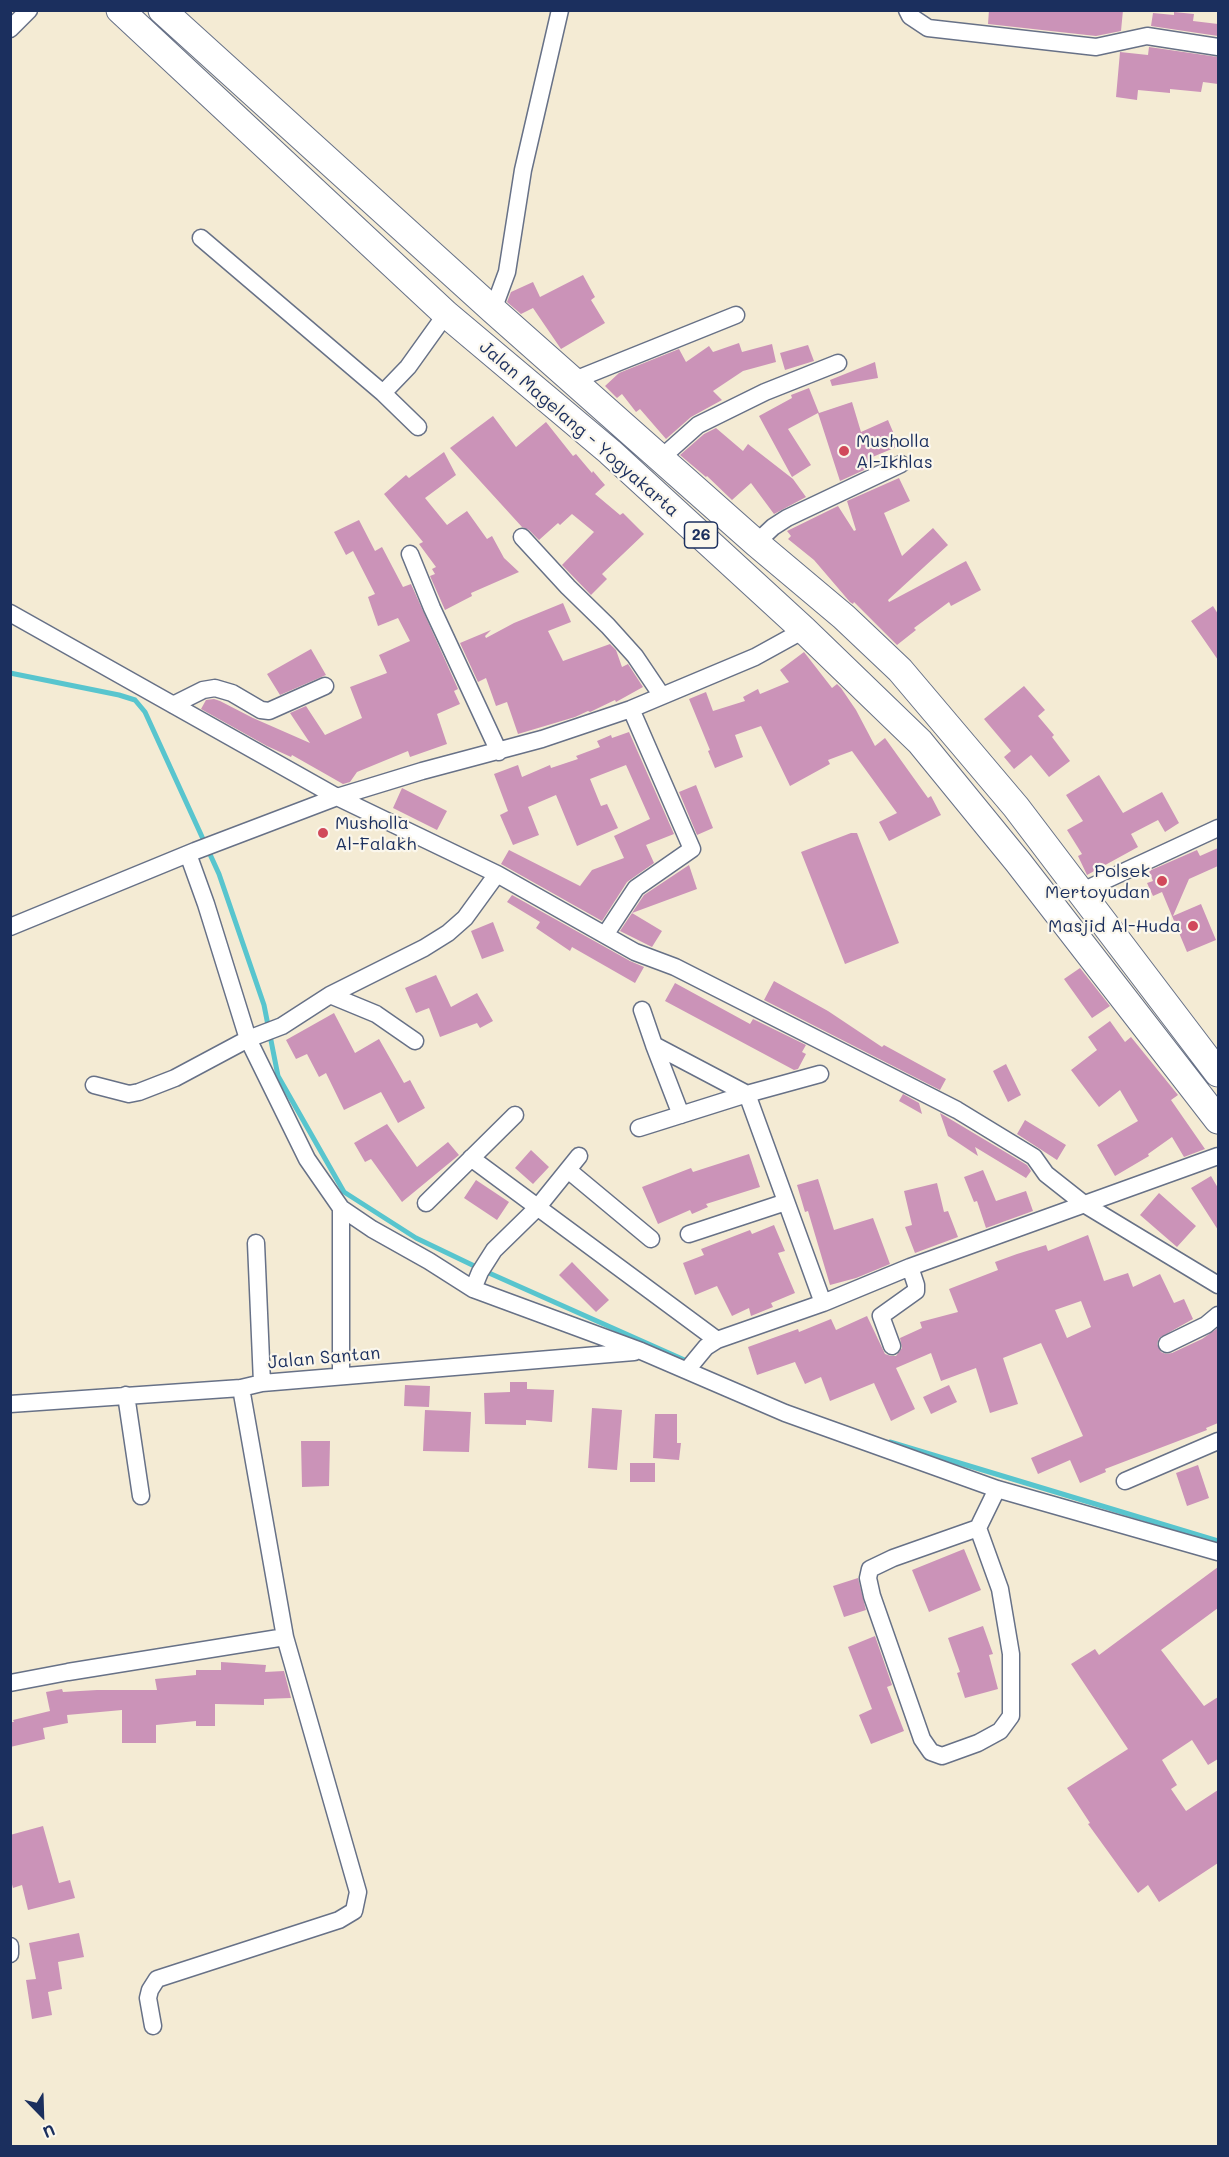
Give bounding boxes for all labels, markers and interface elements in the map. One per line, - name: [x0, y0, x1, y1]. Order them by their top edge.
- street label: Jalan Magelang - Yogyakarta: [475, 336, 683, 522]
- place label: Musholla Al-Ikhlas: [856, 430, 933, 472]
- marker: Musholla Al-Ikhlas: [837, 444, 851, 458]
- road number: 26: [684, 522, 718, 548]
- place label: Musholla Al-Falakh: [335, 812, 416, 854]
- marker: Musholla Al-Falakh: [316, 826, 330, 840]
- place label: Polsek Mertoyudan: [1045, 860, 1150, 902]
- marker: Polsek Mertoyudan: [1155, 874, 1169, 888]
- place label: Masjid Al-Huda: [1048, 915, 1181, 937]
- marker: Masjid Al-Huda: [1186, 919, 1200, 933]
- street label: Jalan Santan: [267, 1342, 381, 1374]
- north arrow: [12, 2085, 72, 2145]
- text: U: [40, 2120, 59, 2144]

